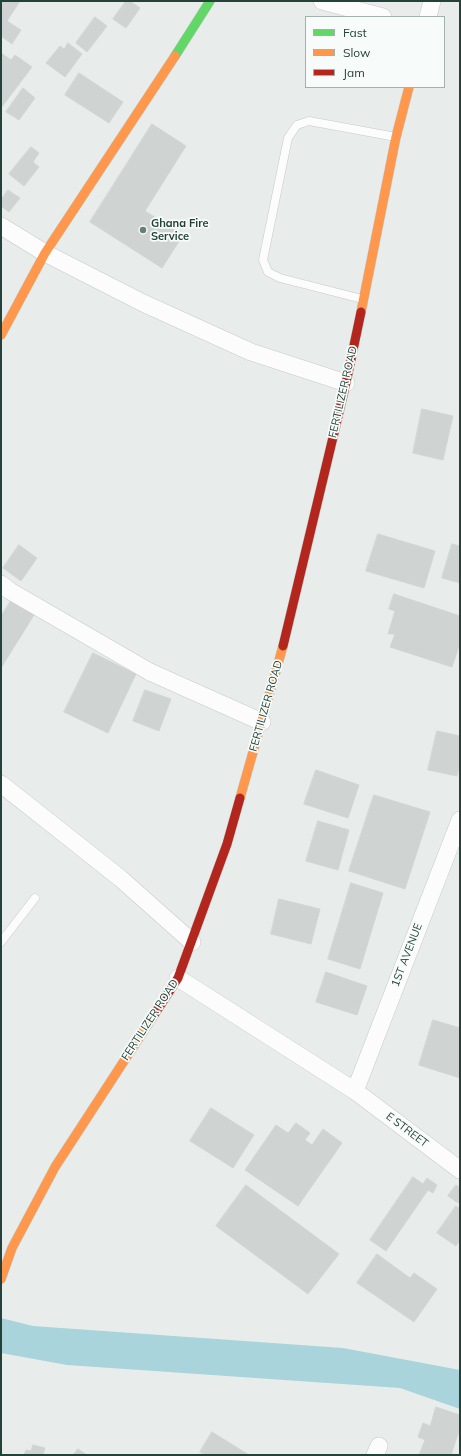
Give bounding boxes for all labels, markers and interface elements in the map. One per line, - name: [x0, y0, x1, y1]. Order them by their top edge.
- legend: [305, 16, 445, 88]
- text: Fast: [343, 25, 367, 40]
- text: Slow: [343, 45, 371, 60]
- text: Jam: [343, 65, 365, 80]
- place label: Ghana Fire Service: [151, 217, 208, 243]
- marker: Ghana Fire Service: [138, 225, 148, 235]
- street label: FERTILIZER ROAD: [326, 345, 360, 439]
- street label: FERTILIZER ROAD: [247, 659, 285, 753]
- street label: 1ST AVENUE: [389, 921, 425, 989]
- street label: FERTILIZER ROAD: [119, 977, 181, 1063]
- street label: E STREET: [383, 1110, 431, 1150]

